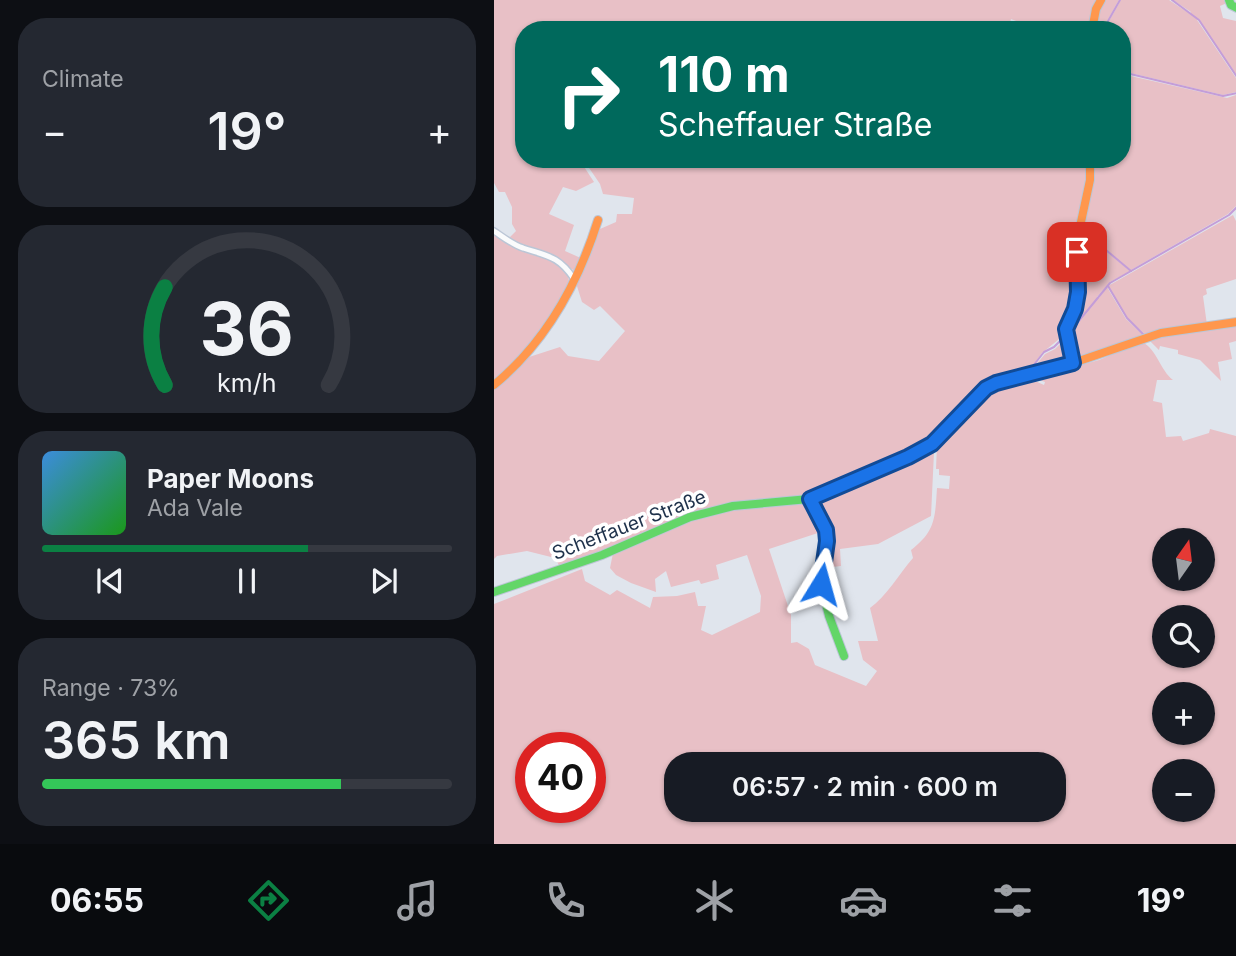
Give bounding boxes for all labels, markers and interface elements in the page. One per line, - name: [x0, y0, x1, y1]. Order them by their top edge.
- text: 110 m: [658, 45, 790, 104]
- icon: right: [543, 49, 634, 140]
- text: Climate: [42, 65, 124, 93]
- text: 19°: [207, 100, 287, 163]
- text: Scheffauer Straße: [658, 105, 932, 144]
- text: −: [42, 108, 67, 154]
- text: +: [427, 108, 452, 154]
- pin: [1047, 222, 1107, 282]
- icon: arrive: [1058, 233, 1096, 271]
- text: 36: [200, 284, 294, 373]
- text: km/h: [217, 368, 277, 398]
- text: Paper Moons: [147, 463, 314, 494]
- street label: Scheffauer Straße: [549, 485, 709, 565]
- text: Ada Vale: [147, 494, 243, 522]
- north arrow: [1152, 528, 1215, 592]
- map controls: [1152, 528, 1215, 822]
- position arrow: [784, 547, 858, 621]
- icon: previous: [91, 562, 129, 600]
- icon: pause: [228, 562, 266, 600]
- icon: next: [365, 562, 403, 600]
- button: search: [1152, 605, 1215, 668]
- text: Range · 73%: [42, 674, 180, 702]
- button: +: [1152, 682, 1215, 745]
- text: 365 km: [42, 709, 231, 772]
- speed limit sign: 40: [515, 732, 606, 823]
- button: −: [1152, 759, 1215, 822]
- text: 06:57 · 2 min · 600 m: [732, 771, 998, 802]
- icon: directions: [244, 876, 293, 925]
- icon: music: [393, 876, 442, 925]
- icon: phone: [541, 876, 590, 925]
- icon: climate: [690, 876, 739, 925]
- icon: car: [839, 876, 888, 925]
- icon: filters: [988, 876, 1037, 925]
- text: 06:55: [50, 881, 144, 920]
- text: 19°: [1137, 881, 1186, 920]

